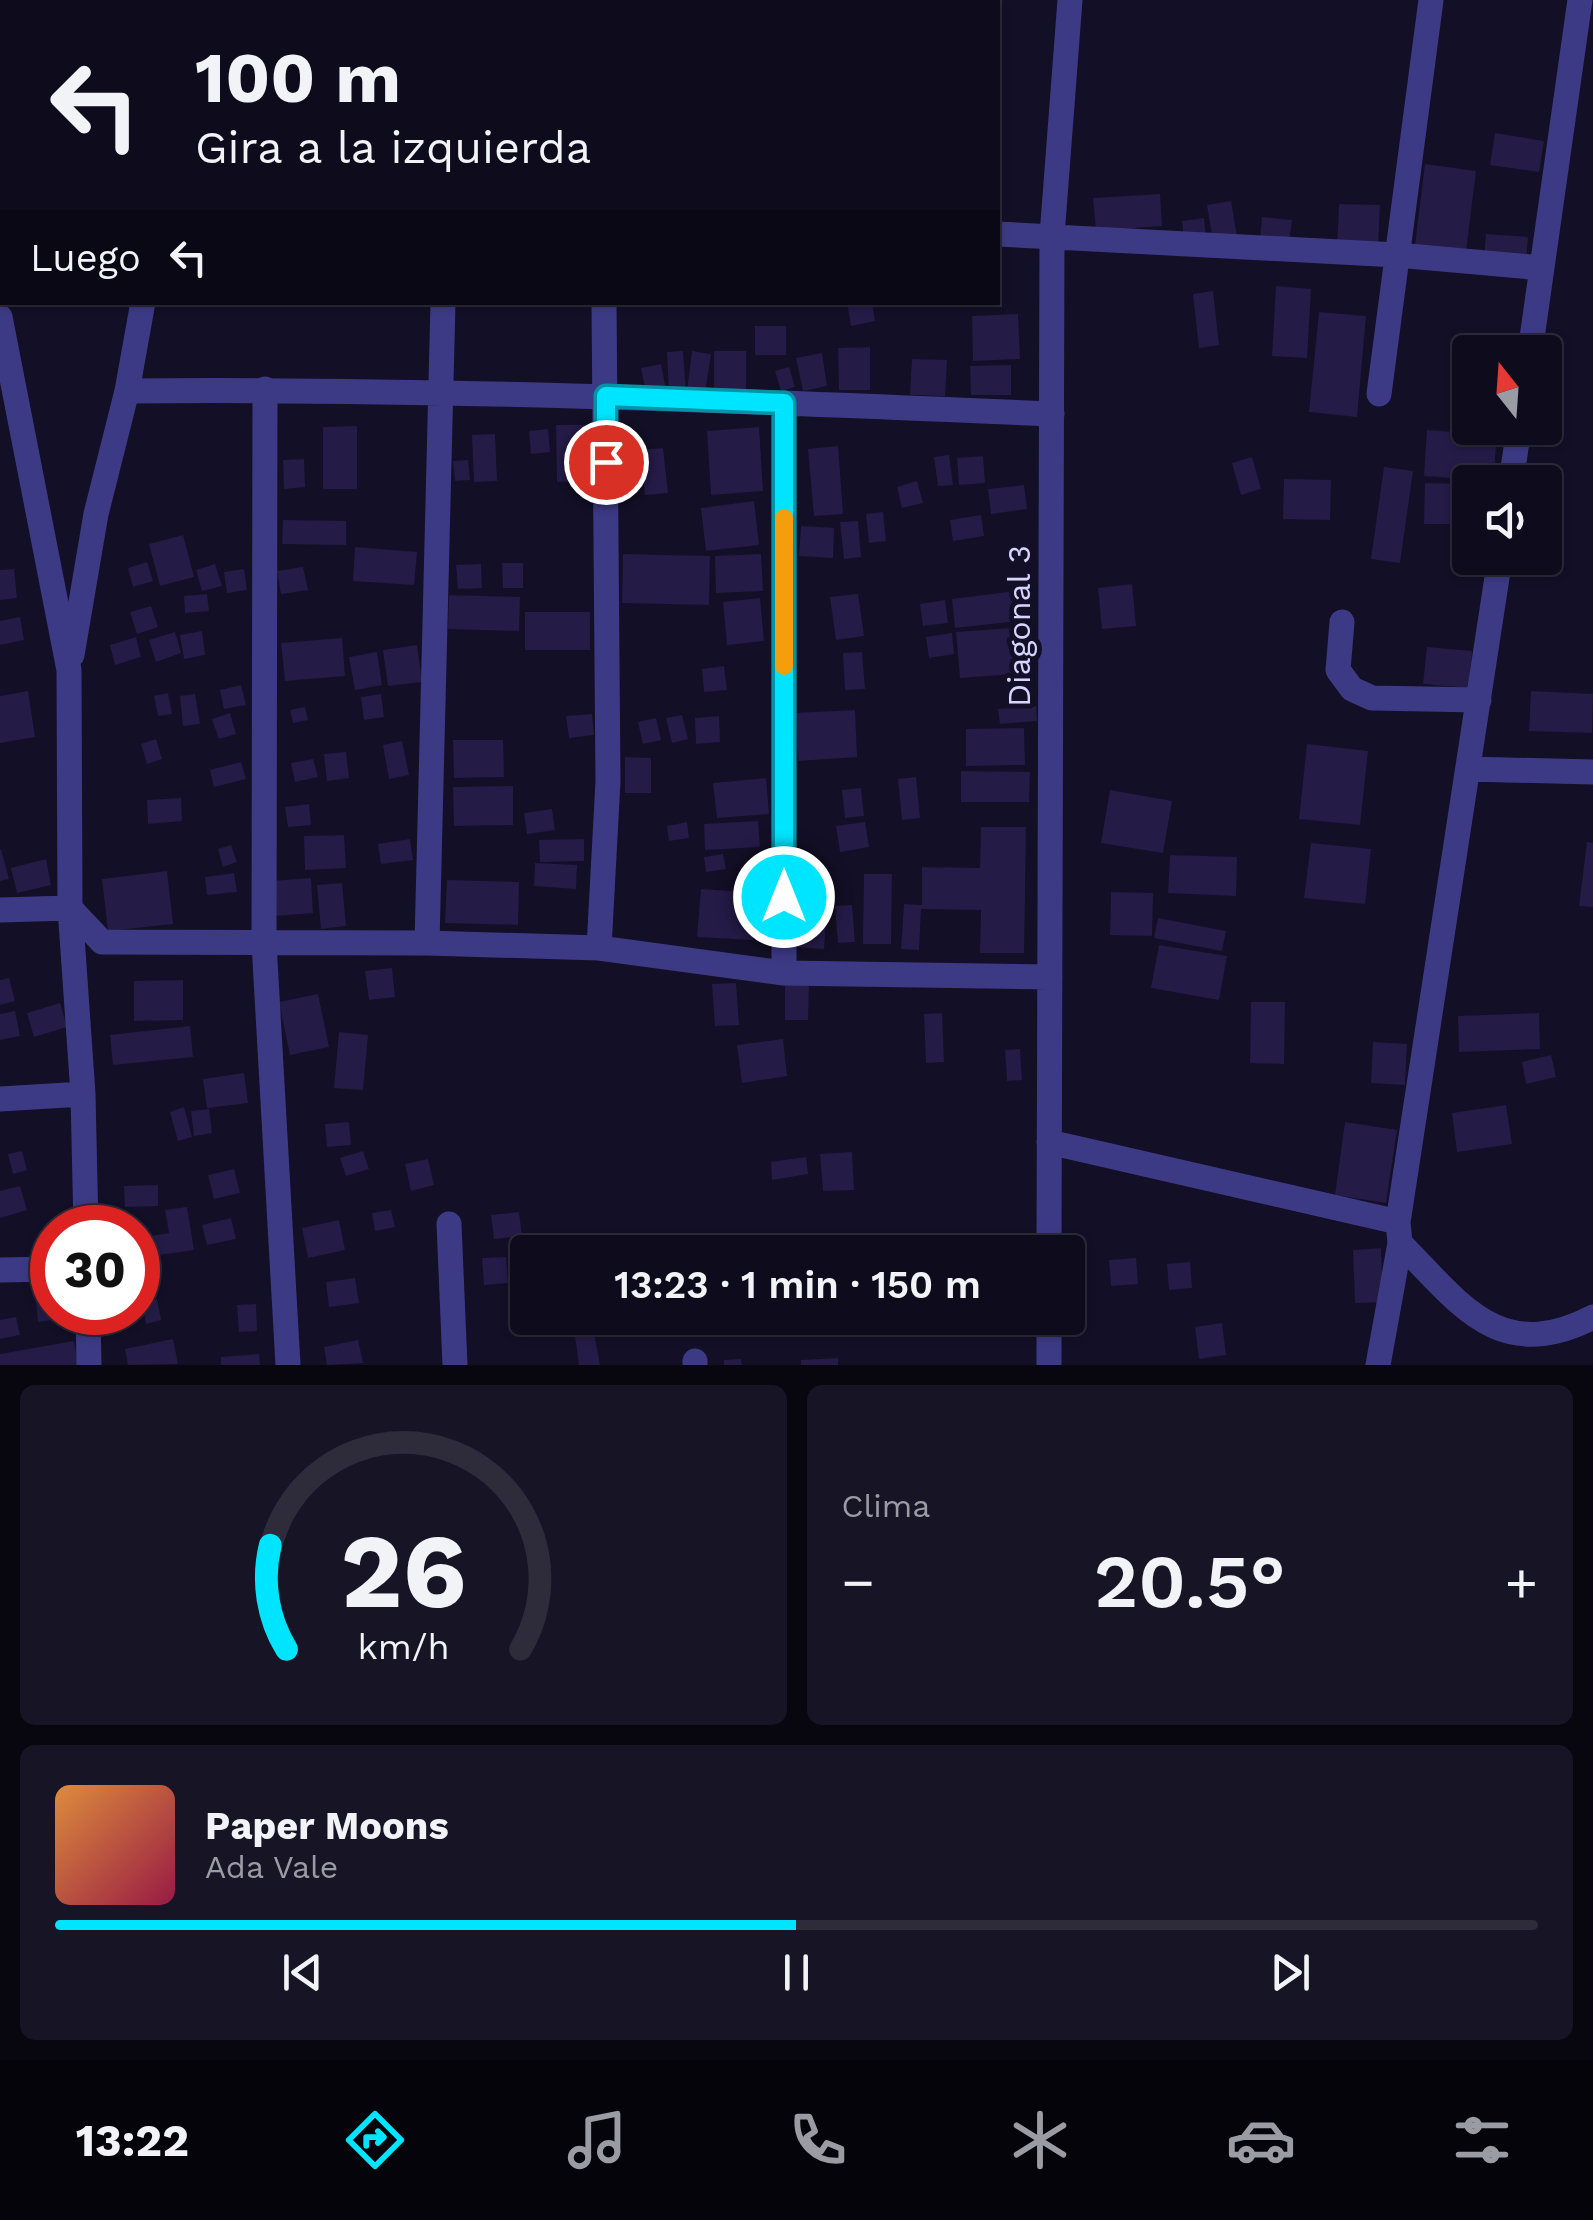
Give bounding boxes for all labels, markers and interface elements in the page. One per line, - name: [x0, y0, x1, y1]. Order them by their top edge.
- text: 100 m: [195, 37, 401, 119]
- icon: left: [30, 40, 160, 170]
- text: Gira a la izquierda: [195, 121, 591, 174]
- icon: left: [161, 230, 216, 285]
- text: Luego: [30, 236, 141, 280]
- north arrow: [1452, 335, 1562, 445]
- map controls: [1452, 335, 1562, 575]
- pin: [564, 420, 649, 505]
- icon: arrive: [579, 435, 634, 490]
- button: sound: [1452, 465, 1562, 575]
- street label: Diagonal 3: [1000, 545, 1038, 707]
- position arrow: [732, 845, 836, 949]
- speed limit sign: 30: [30, 1205, 160, 1335]
- text: 13:23 · 1 min · 150 m: [614, 1263, 981, 1307]
- text: Clima: [842, 1487, 930, 1525]
- text: 26: [340, 1510, 466, 1632]
- text: 20.5°: [1094, 1537, 1286, 1625]
- text: −: [842, 1550, 875, 1614]
- text: +: [1505, 1550, 1538, 1614]
- text: km/h: [357, 1626, 449, 1668]
- text: Paper Moons: [205, 1804, 449, 1848]
- text: Ada Vale: [205, 1848, 338, 1886]
- icon: previous: [275, 1945, 330, 2000]
- icon: pause: [769, 1945, 824, 2000]
- icon: next: [1263, 1945, 1318, 2000]
- icon: directions: [340, 2105, 410, 2175]
- icon: music: [562, 2105, 632, 2175]
- icon: phone: [783, 2105, 853, 2175]
- icon: climate: [1005, 2105, 1075, 2175]
- icon: car: [1226, 2105, 1296, 2175]
- icon: filters: [1447, 2105, 1517, 2175]
- text: 13:22: [76, 2114, 189, 2167]

